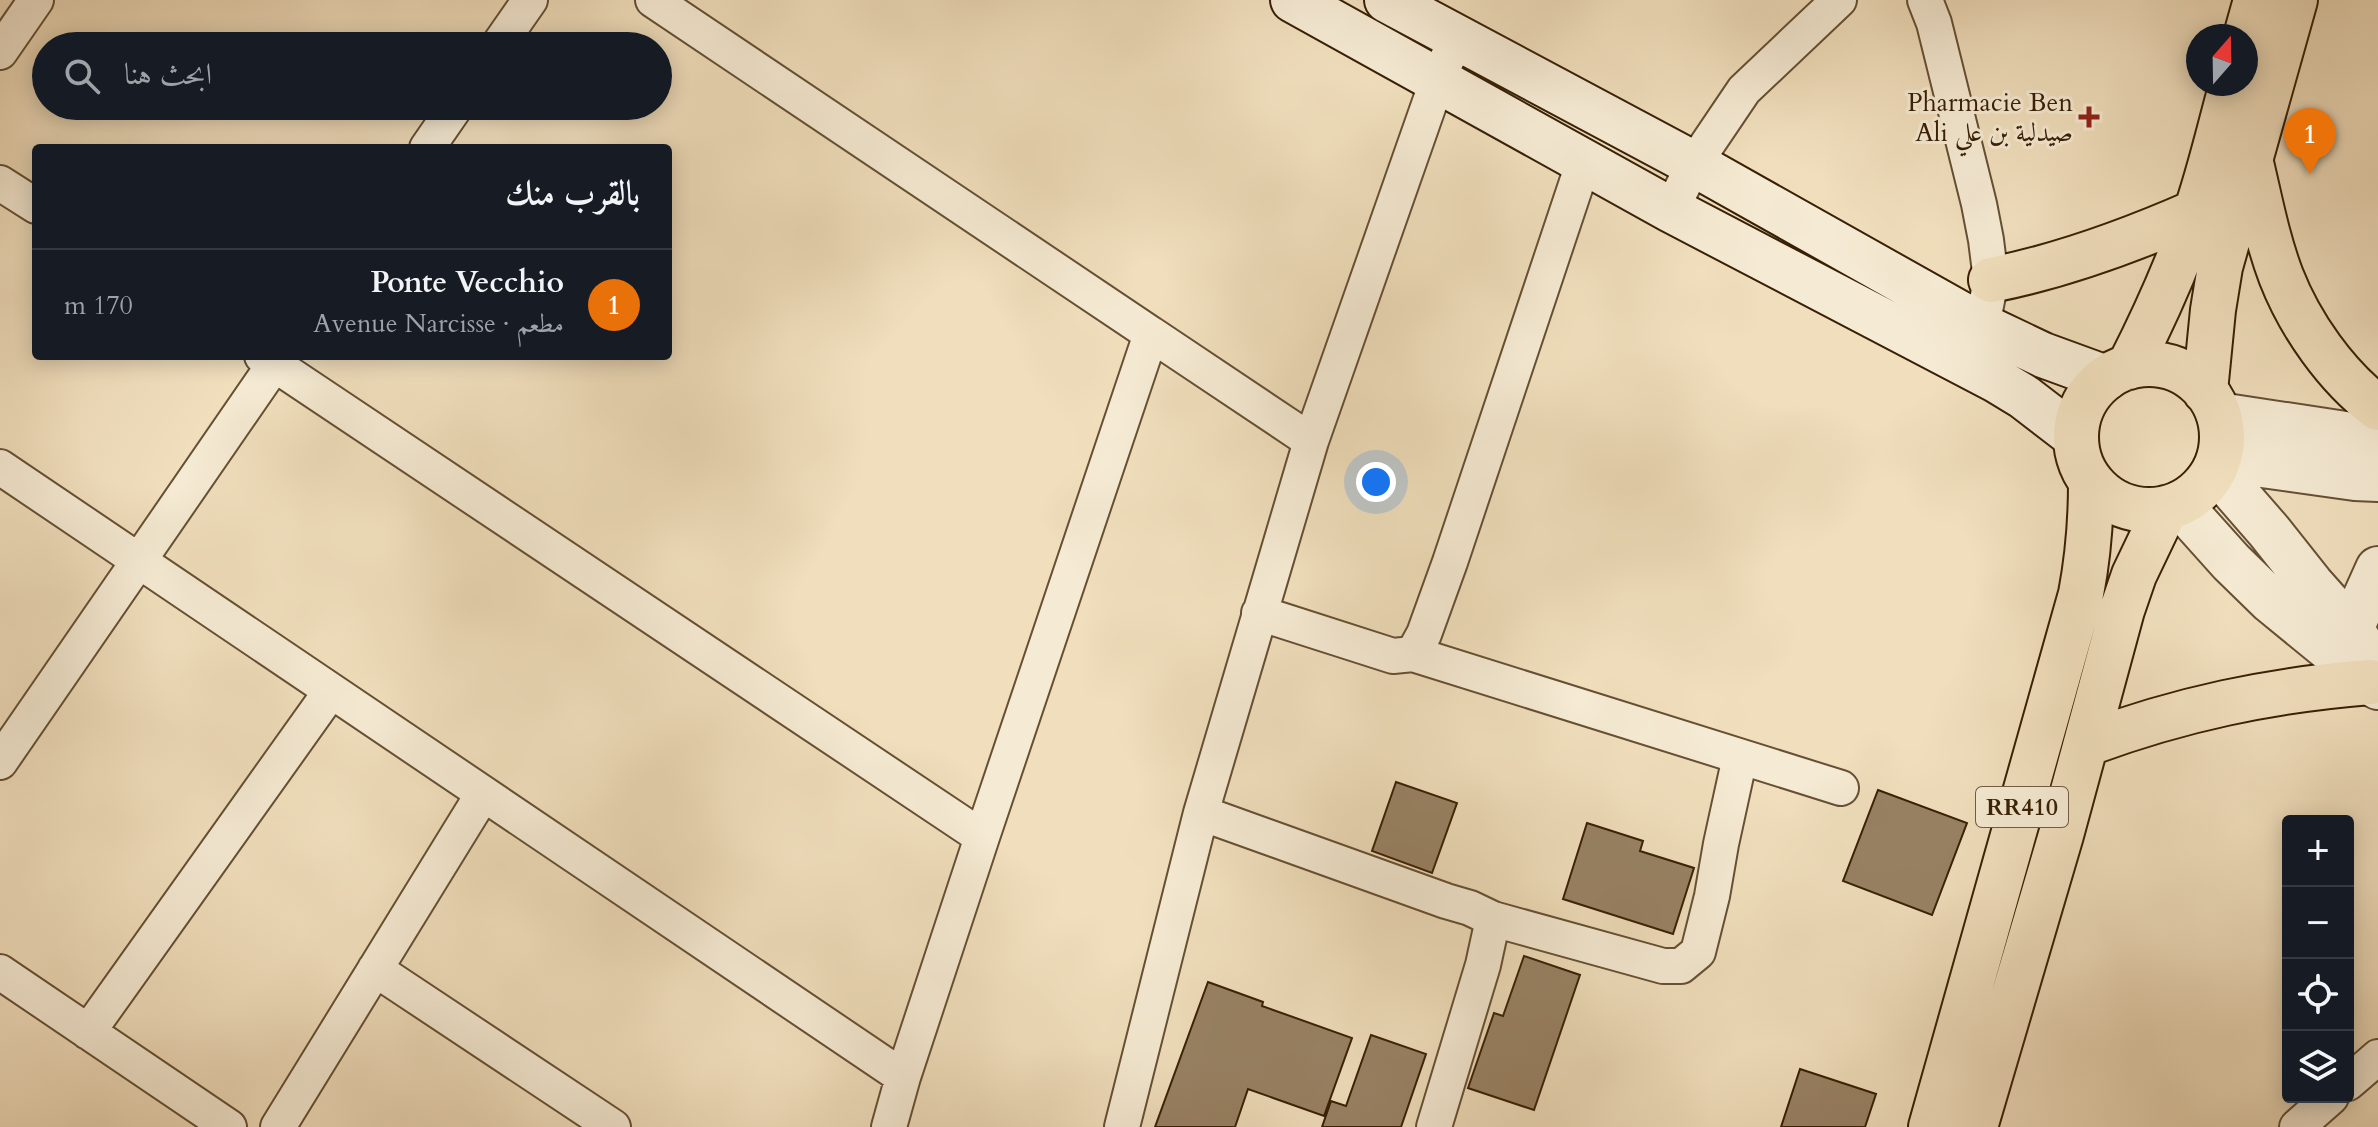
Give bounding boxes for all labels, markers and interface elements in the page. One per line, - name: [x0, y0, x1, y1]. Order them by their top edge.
- north arrow: [2186, 24, 2258, 96]
- search box: [32, 32, 672, 120]
- icon: search: [60, 54, 104, 98]
- text: ابحث هنا: [124, 54, 212, 95]
- place label: Pharmacie Ben Ali صيدلية بن علي: [1907, 85, 2073, 157]
- marker: Pharmacie Ben Ali صيدلية بن علي: [2080, 108, 2098, 126]
- pin: 1: [2284, 108, 2336, 174]
- text: بالقرب منك: [505, 170, 640, 216]
- text: Ponte Vecchio: [371, 262, 564, 303]
- text: 170 m: [64, 288, 133, 323]
- text: 1: [607, 288, 621, 323]
- text: مطعم · Avenue Narcisse: [313, 306, 564, 341]
- your location: [1356, 462, 1396, 502]
- road number: RR410: [1976, 787, 2068, 827]
- map controls: [2282, 815, 2354, 1103]
- button: +: [2282, 815, 2354, 887]
- button: −: [2282, 887, 2354, 959]
- button: locate: [2282, 959, 2354, 1031]
- button: layers: [2282, 1031, 2354, 1103]

